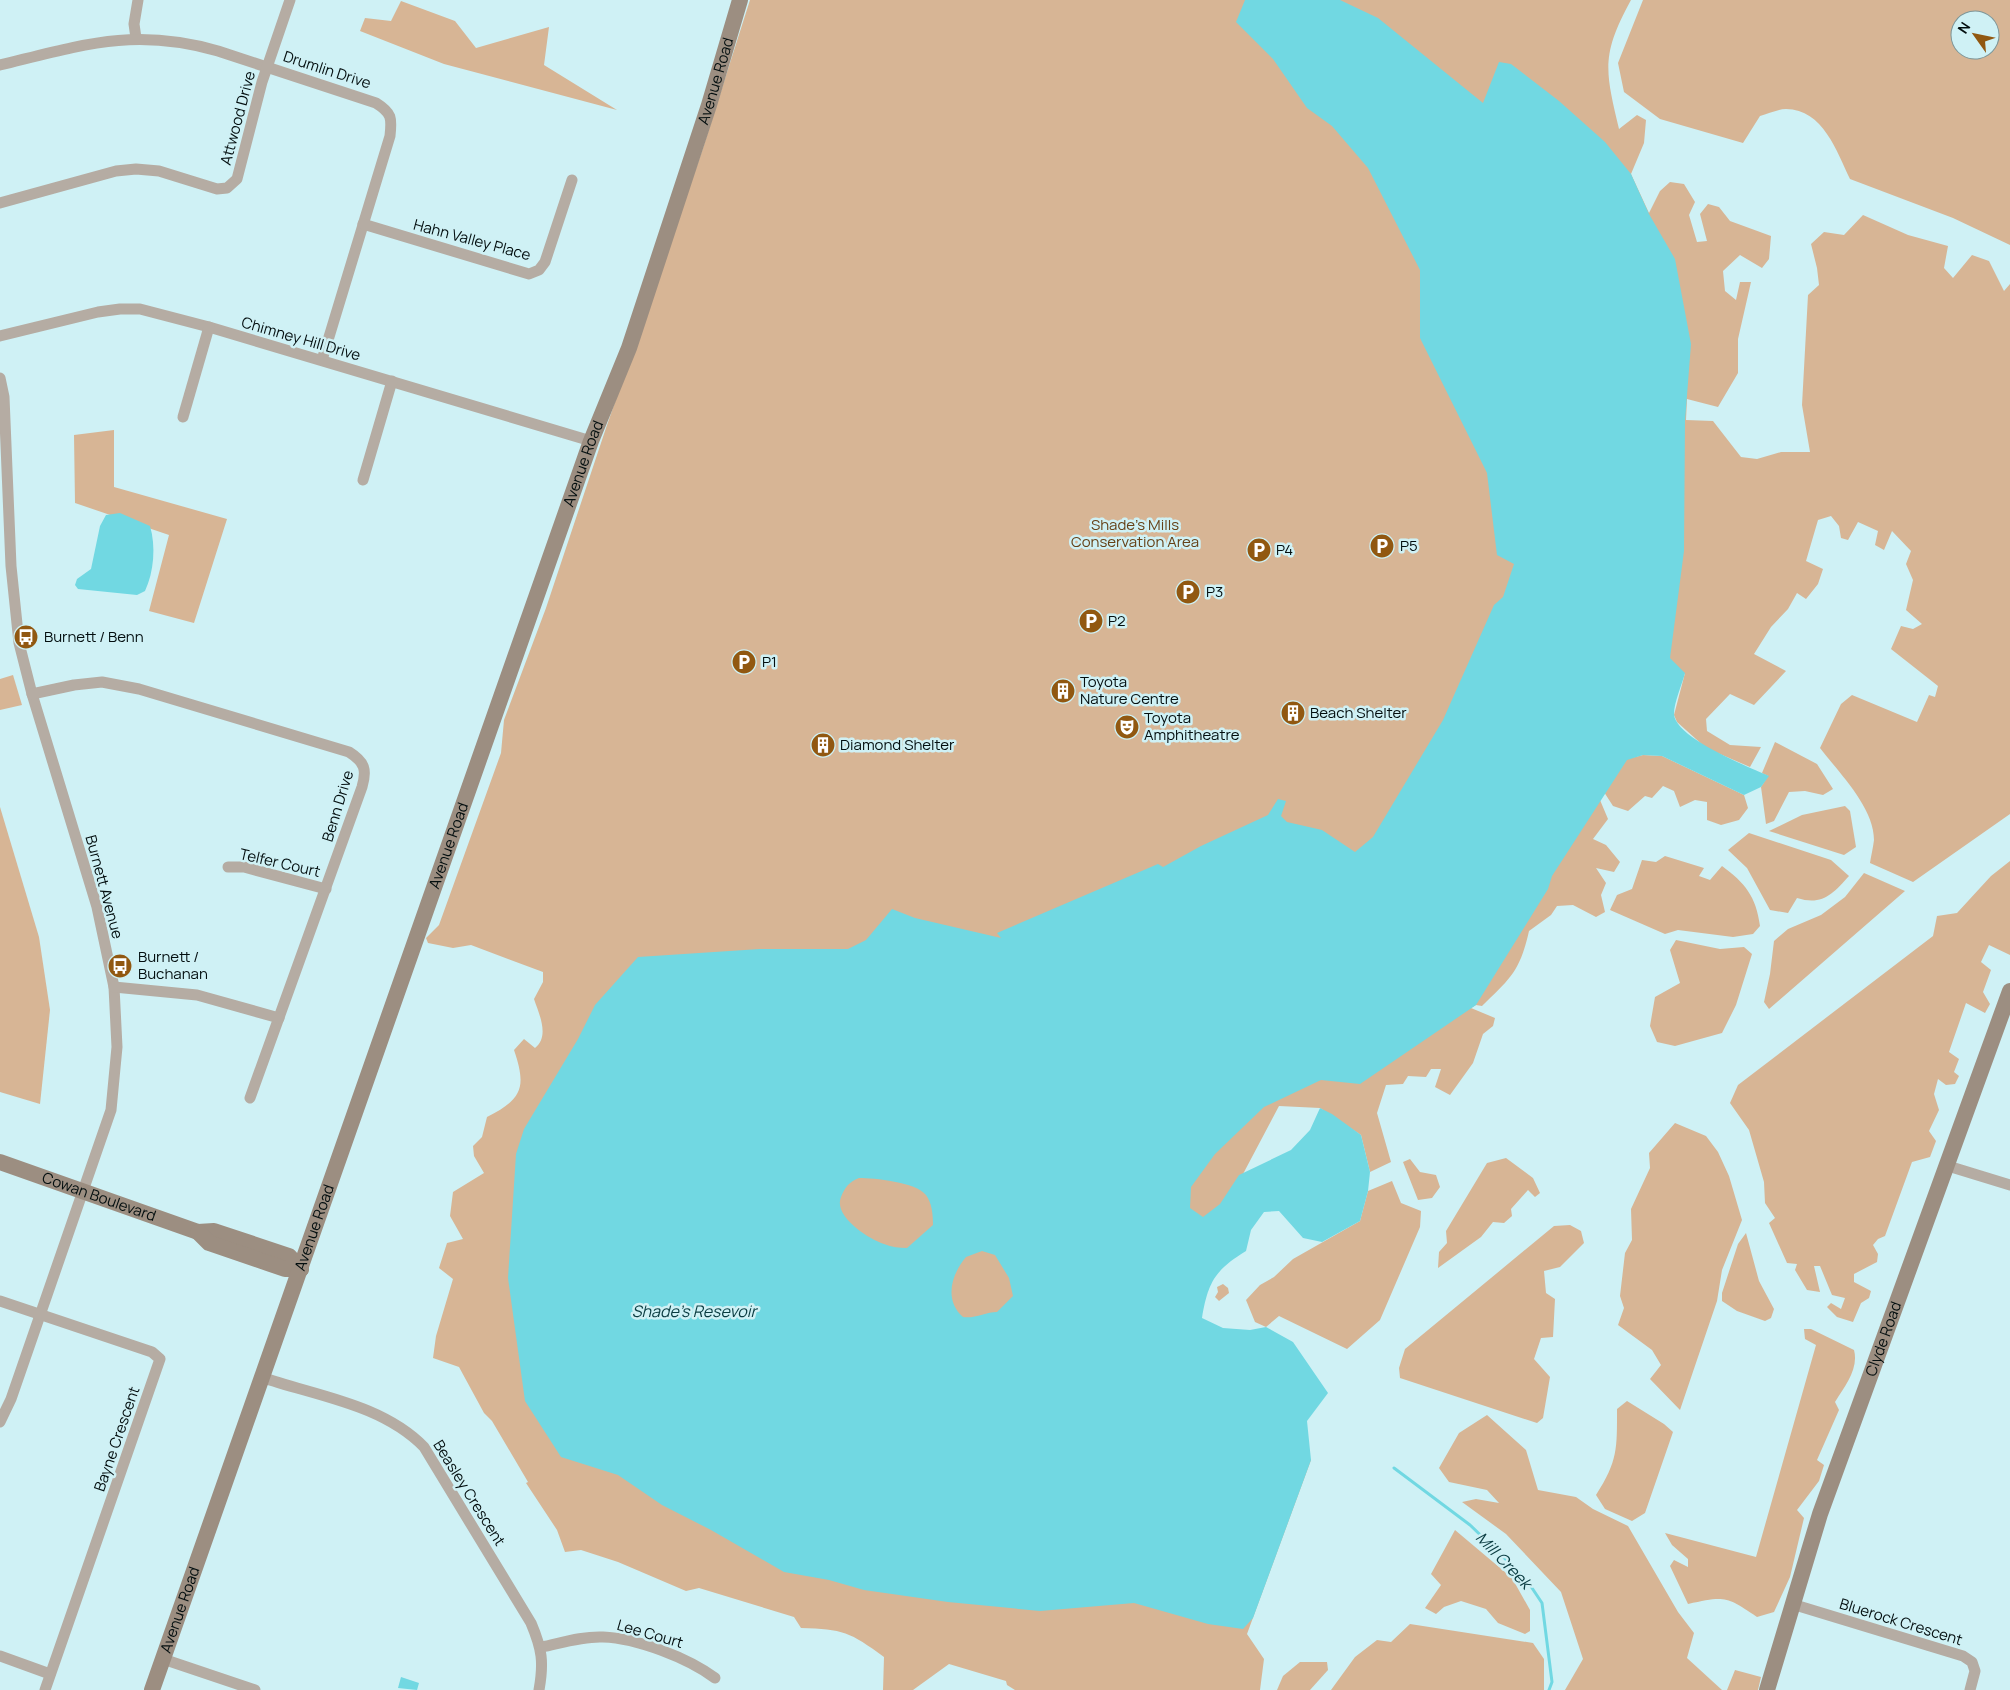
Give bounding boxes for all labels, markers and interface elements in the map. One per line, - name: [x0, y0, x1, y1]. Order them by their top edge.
- north arrow: [1950, 10, 2000, 60]
- text: N: [1953, 18, 1974, 37]
- street label: Avenue Road: [692, 35, 738, 127]
- street label: Drumlin Drive: [281, 45, 374, 94]
- street label: Attwood Drive: [215, 68, 260, 167]
- street label: Hahn Valley Place: [411, 214, 533, 265]
- street label: Chimney Hill Drive: [239, 311, 363, 366]
- street label: Avenue Road: [558, 417, 608, 509]
- park label: Shade’s Mills Conservation Area: [1071, 514, 1199, 552]
- parking icon: P5: [1369, 533, 1395, 559]
- place label: P5: [1400, 535, 1418, 556]
- parking icon: P4: [1246, 537, 1272, 563]
- place label: P4: [1276, 539, 1293, 560]
- parking icon: P3: [1175, 579, 1201, 605]
- place label: P3: [1206, 581, 1223, 602]
- parking icon: P2: [1078, 608, 1104, 634]
- place label: P2: [1108, 610, 1126, 631]
- bus stop icon: Burnett / Benn: [13, 624, 39, 650]
- place label: Burnett / Benn: [44, 626, 144, 647]
- parking icon: P1: [731, 649, 757, 675]
- place label: P1: [762, 651, 777, 672]
- place label: Toyota Nature Centre: [1080, 671, 1179, 709]
- building icon: Toyota Nature Centre: [1050, 678, 1076, 704]
- building icon: Beach Shelter: [1280, 700, 1306, 726]
- place label: Beach Shelter: [1310, 702, 1407, 723]
- place label: Toyota Amphitheatre: [1144, 707, 1240, 745]
- theatre icon: Toyota Amphitheatre: [1114, 714, 1140, 740]
- building icon: Diamond Shelter: [810, 732, 836, 758]
- place label: Diamond Shelter: [840, 734, 955, 755]
- street label: Benn Drive: [317, 767, 358, 844]
- street label: Avenue Road: [423, 800, 473, 891]
- street label: Burnett Avenue: [81, 833, 128, 941]
- street label: Telfer Court: [238, 843, 322, 882]
- place label: Burnett / Buchanan: [138, 946, 208, 984]
- bus stop icon: Burnett / Buchanan: [107, 953, 133, 979]
- street label: Cowan Boulevard: [39, 1167, 159, 1226]
- street label: Avenue Road: [289, 1182, 339, 1273]
- street label: Clyde Road: [1860, 1299, 1906, 1379]
- water label: Shade’s Resevoir: [632, 1300, 759, 1322]
- street label: Bayne Crescent: [89, 1384, 144, 1494]
- street label: Beasley Crescent: [428, 1436, 510, 1550]
- water label: Mill Creek: [1471, 1527, 1538, 1595]
- street label: Avenue Road: [155, 1564, 205, 1656]
- street label: Bluerock Crescent: [1837, 1593, 1965, 1650]
- street label: Lee Court: [615, 1614, 686, 1653]

